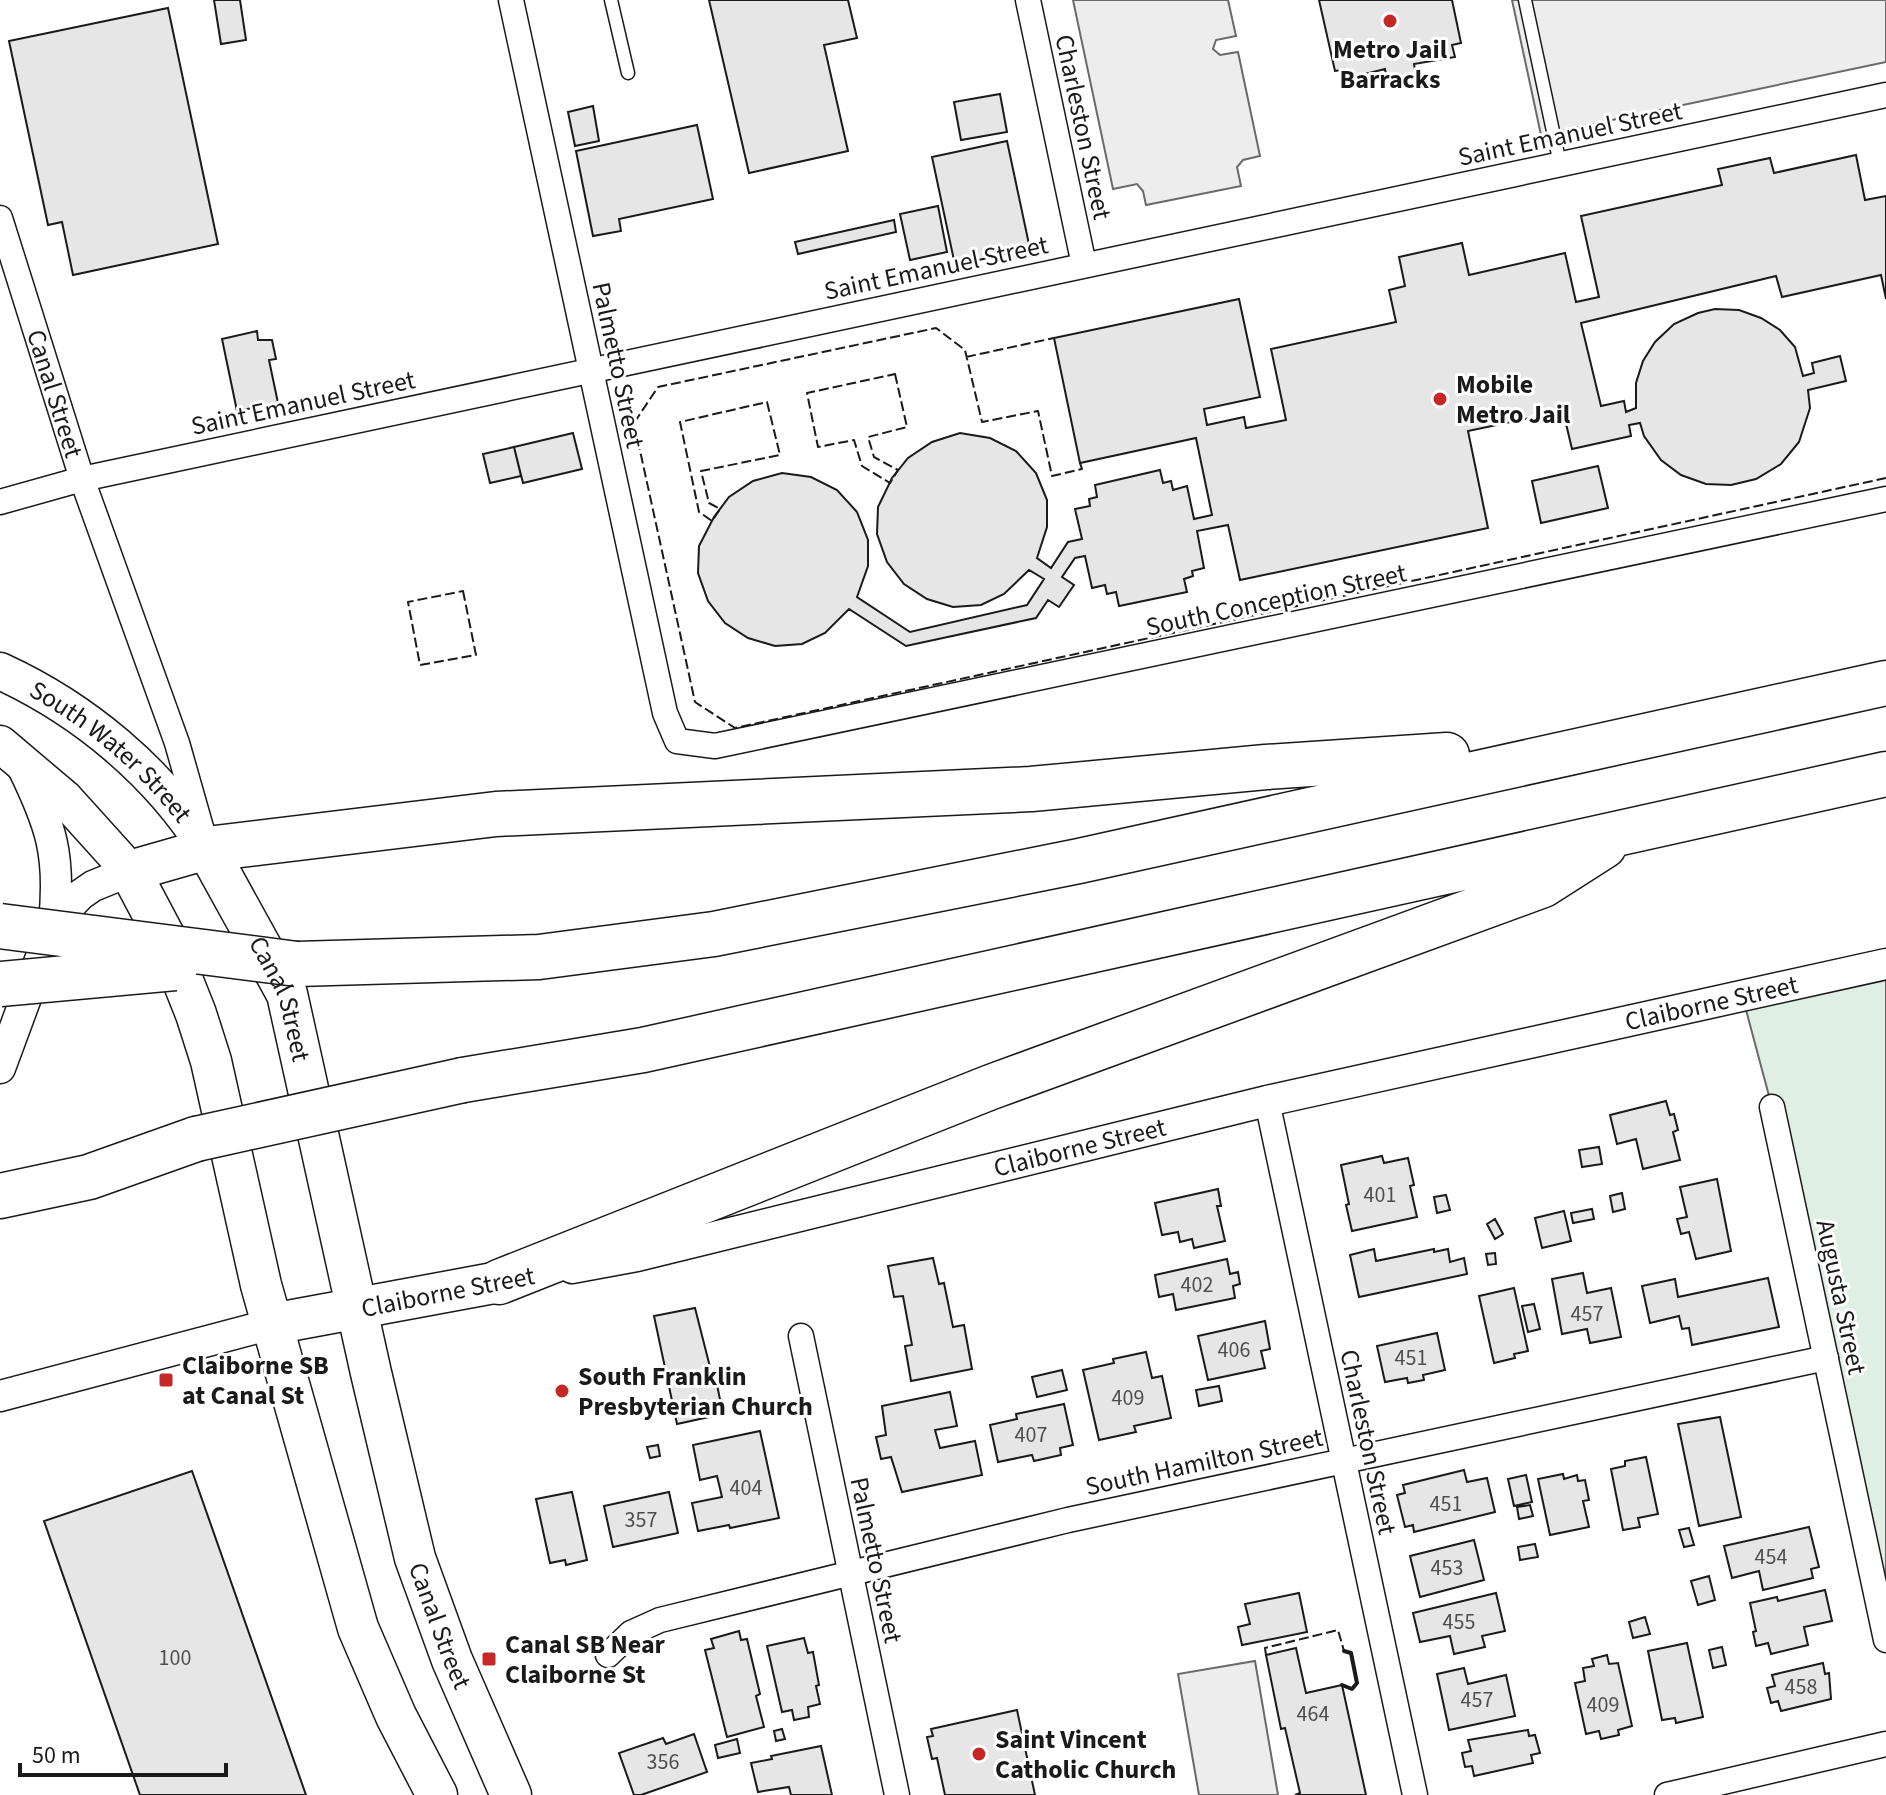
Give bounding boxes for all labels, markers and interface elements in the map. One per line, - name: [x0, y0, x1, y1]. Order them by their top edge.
- marker: Metro Jail Barracks: [1381, 12, 1399, 30]
- street label: Charleston Street: [1045, 31, 1121, 223]
- place label: Metro Jail Barracks: [1333, 31, 1448, 98]
- street label: Saint Emanuel Street: [1455, 92, 1686, 176]
- street label: Saint Emanuel Street: [821, 226, 1052, 310]
- street label: Palmetto Street: [582, 279, 654, 452]
- street label: Canal Street: [18, 325, 93, 462]
- street label: Saint Emanuel Street: [188, 361, 419, 445]
- place label: Mobile Metro Jail: [1456, 366, 1571, 433]
- marker: Mobile Metro Jail: [1431, 390, 1449, 408]
- street label: South Conception Street: [1142, 554, 1410, 646]
- street label: South Water Street: [23, 671, 201, 830]
- street label: Canal Street: [240, 929, 320, 1065]
- street label: Claiborne Street: [1621, 966, 1802, 1040]
- street label: Claiborne Street: [990, 1108, 1170, 1186]
- house number: 401: [1364, 1179, 1396, 1211]
- street label: Augusta Street: [1807, 1216, 1876, 1378]
- street label: Claiborne Street: [358, 1257, 538, 1327]
- house number: 402: [1181, 1269, 1213, 1301]
- house number: 457: [1571, 1298, 1603, 1330]
- house number: 406: [1218, 1334, 1250, 1366]
- house number: 451: [1395, 1342, 1427, 1374]
- street label: Charleston Street: [1330, 1346, 1406, 1538]
- place label: Claiborne SB at Canal St: [182, 1347, 329, 1414]
- place label: South Franklin Presbyterian Church: [578, 1358, 813, 1425]
- marker: Claiborne SB at Canal St: [157, 1371, 175, 1389]
- marker: South Franklin Presbyterian Church: [553, 1382, 571, 1400]
- house number: 409: [1112, 1382, 1144, 1414]
- house number: 407: [1015, 1419, 1047, 1451]
- street label: South Hamilton Street: [1082, 1419, 1326, 1505]
- house number: 404: [730, 1472, 762, 1504]
- street label: Palmetto Street: [840, 1474, 912, 1647]
- house number: 451: [1430, 1488, 1462, 1520]
- house number: 357: [625, 1504, 657, 1536]
- house number: 454: [1755, 1541, 1787, 1573]
- house number: 453: [1431, 1552, 1463, 1584]
- street label: Canal Street: [400, 1557, 481, 1695]
- house number: 455: [1443, 1606, 1475, 1638]
- place label: Canal SB Near Claiborne St: [505, 1626, 666, 1693]
- house number: 100: [159, 1642, 191, 1674]
- marker: Canal SB Near Claiborne St: [480, 1650, 498, 1668]
- house number: 458: [1785, 1671, 1817, 1703]
- house number: 457: [1461, 1684, 1493, 1716]
- house number: 409: [1587, 1689, 1619, 1721]
- house number: 464: [1297, 1698, 1329, 1730]
- place label: Saint Vincent Catholic Church: [995, 1721, 1176, 1788]
- scale bar: [20, 1727, 226, 1777]
- text: 50 m: [32, 1738, 81, 1773]
- marker: Saint Vincent Catholic Church: [970, 1745, 988, 1763]
- house number: 356: [647, 1746, 679, 1778]

